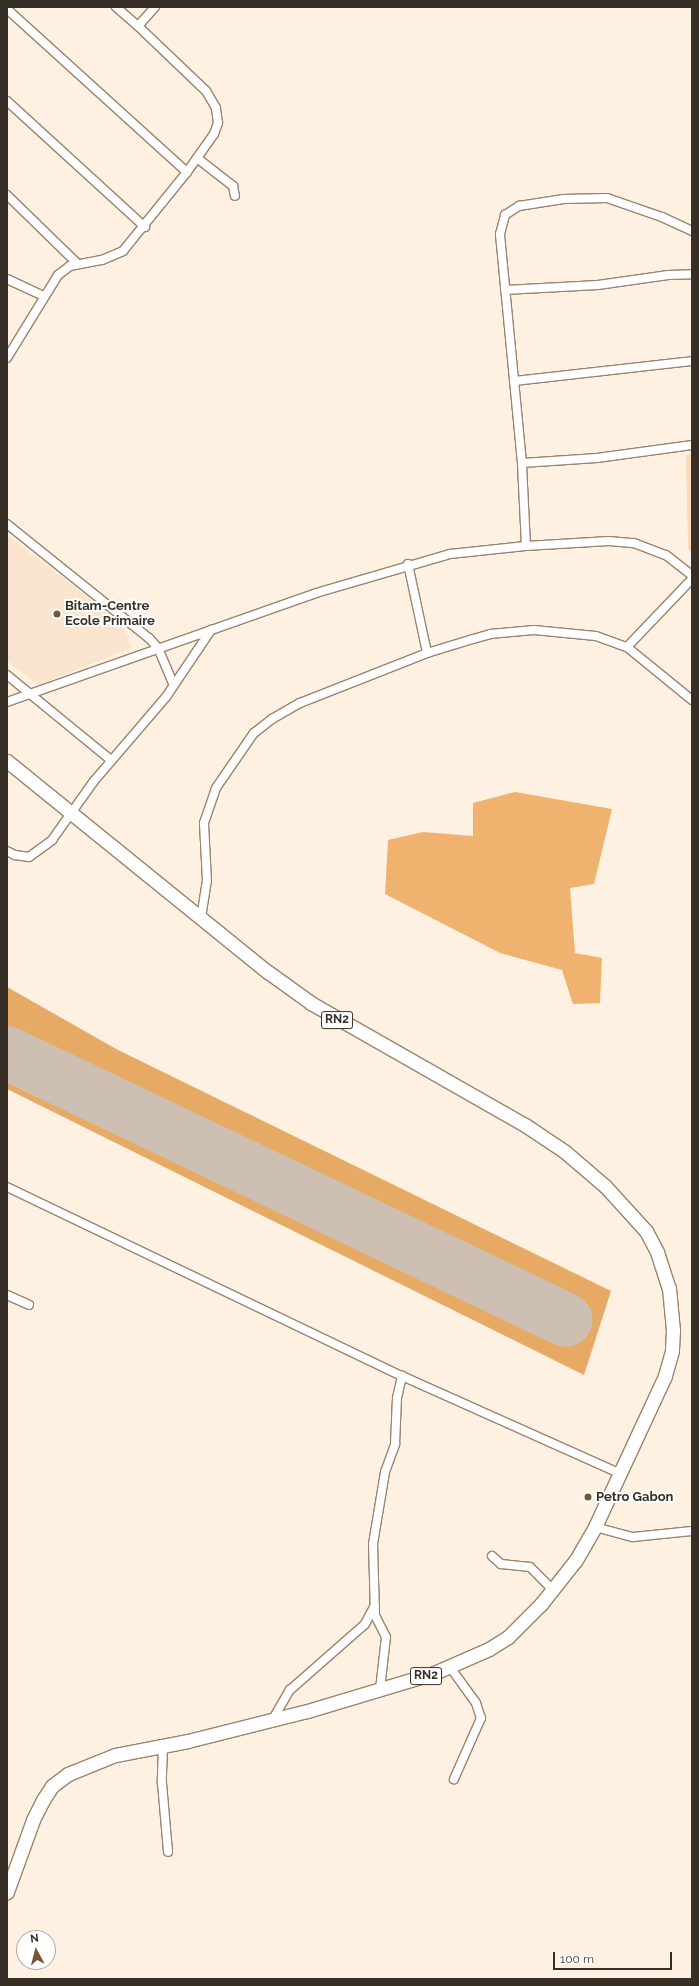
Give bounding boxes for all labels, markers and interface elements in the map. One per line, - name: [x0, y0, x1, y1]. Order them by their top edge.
- place label: Bitam-Centre Ecole Primaire: [65, 599, 155, 630]
- marker: Bitam-Centre Ecole Primaire: [52, 609, 62, 619]
- road number: RN2: [321, 1010, 353, 1030]
- place label: Petro Gabon: [596, 1489, 673, 1505]
- marker: Petro Gabon: [583, 1492, 593, 1502]
- road number: RN2: [410, 1666, 442, 1686]
- north arrow: [16, 1930, 56, 1970]
- text: N: [30, 1932, 40, 1946]
- scale bar: [555, 1944, 674, 1970]
- text: 100 m: [560, 1952, 594, 1966]

